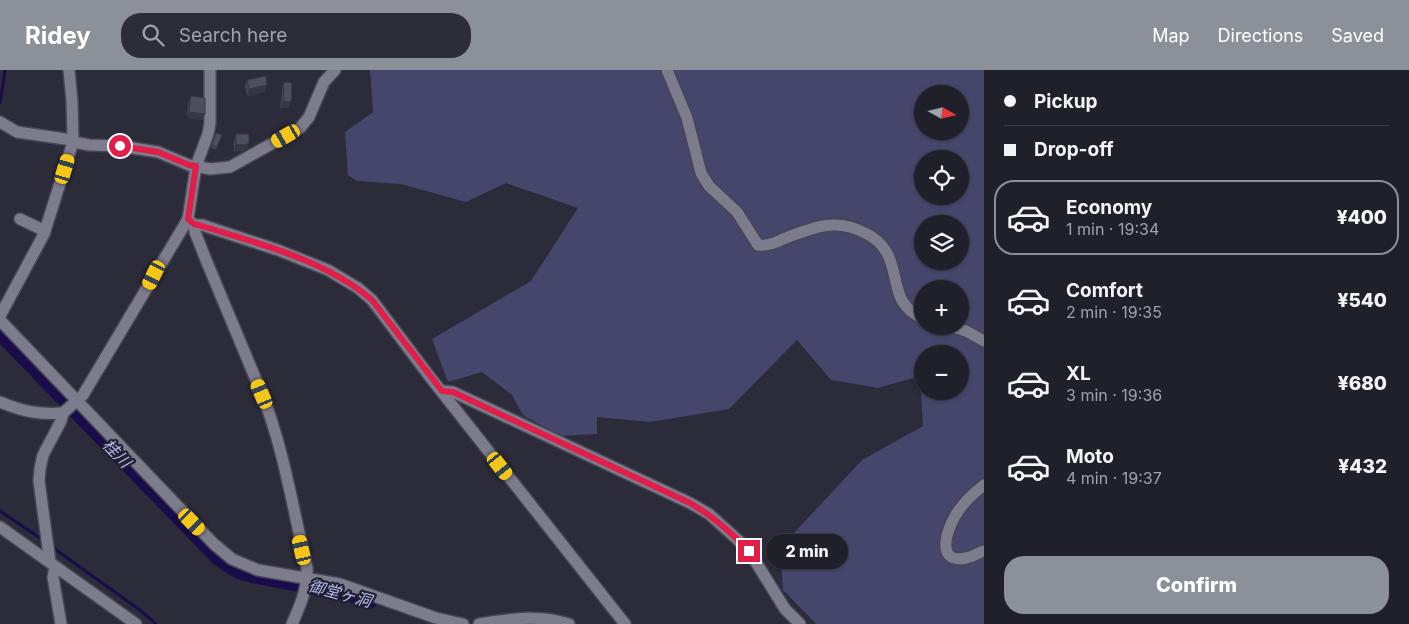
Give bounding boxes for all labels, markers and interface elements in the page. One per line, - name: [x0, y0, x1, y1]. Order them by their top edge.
- search box: [121, 13, 471, 58]
- text: Ridey: [25, 21, 91, 50]
- icon: search: [139, 21, 167, 49]
- text: Search here: [179, 24, 287, 47]
- text: Map: [1152, 25, 1190, 46]
- text: Directions: [1218, 25, 1303, 46]
- text: Saved: [1331, 25, 1384, 46]
- north arrow: [914, 85, 969, 140]
- map controls: [914, 85, 969, 400]
- text: Pickup: [1034, 90, 1097, 113]
- car: [269, 122, 302, 150]
- route start: [109, 135, 131, 157]
- text: Drop-off: [1034, 138, 1114, 161]
- button: locate: [914, 150, 969, 205]
- car: [53, 152, 76, 186]
- icon: car: [1006, 195, 1051, 240]
- text: Economy: [1066, 196, 1152, 219]
- text: ¥400: [1337, 206, 1387, 229]
- button: layers: [914, 215, 969, 270]
- text: 1 min · 19:34: [1066, 219, 1159, 239]
- car: [140, 258, 167, 292]
- icon: car: [1006, 278, 1051, 323]
- text: Comfort: [1066, 279, 1143, 302]
- button: +: [914, 280, 969, 335]
- text: ¥540: [1337, 289, 1387, 312]
- text: 2 min · 19:35: [1066, 302, 1162, 322]
- button: −: [914, 345, 969, 400]
- icon: car: [1006, 361, 1051, 406]
- text: XL: [1066, 362, 1091, 385]
- text: ¥680: [1338, 372, 1387, 395]
- car: [249, 377, 274, 411]
- text: 3 min · 19:36: [1066, 385, 1162, 405]
- water label: 桂川: [99, 435, 137, 473]
- icon: car: [1006, 444, 1051, 489]
- text: Moto: [1066, 445, 1114, 468]
- car: [484, 450, 515, 482]
- text: ¥432: [1338, 455, 1387, 478]
- text: 4 min · 19:37: [1066, 468, 1162, 488]
- car: [176, 506, 207, 538]
- car: [291, 534, 312, 566]
- callout: 2 min: [766, 534, 849, 568]
- route end: [738, 540, 760, 562]
- text: 2 min: [785, 541, 829, 561]
- button: Confirm: [1004, 556, 1389, 614]
- water label: 御堂ヶ洞: [306, 575, 376, 612]

